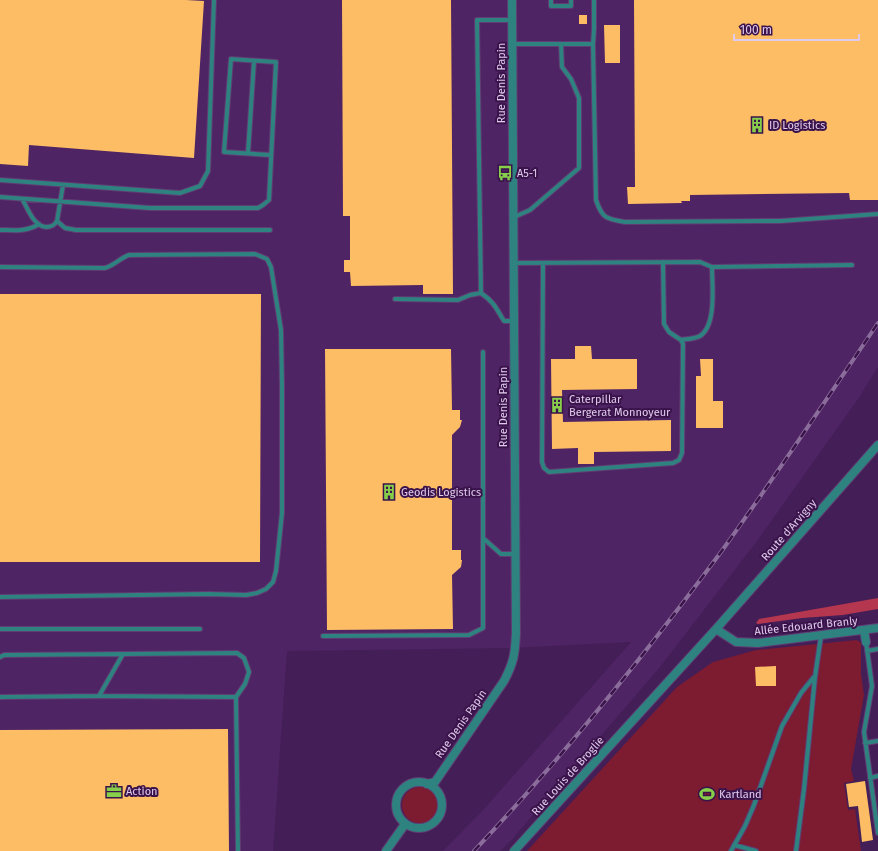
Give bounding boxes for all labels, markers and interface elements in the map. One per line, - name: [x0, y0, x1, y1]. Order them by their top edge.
- scale bar: [734, 16, 859, 42]
- text: 100 m: [740, 23, 772, 37]
- street label: Rue Denis Papin: [495, 43, 508, 123]
- building icon: ID Logistics: [748, 116, 766, 134]
- place label: ID Logistics: [769, 119, 825, 132]
- bus stop icon: A5-1: [496, 164, 514, 182]
- place label: A5-1: [517, 167, 537, 180]
- street label: Rue Denis Papin: [497, 367, 510, 447]
- place label: Caterpillar Bergerat Monnoyeur: [569, 393, 671, 419]
- building icon: Caterpillar Bergerat Monnoyeur: [548, 396, 566, 414]
- building icon: Geodis Logistics: [380, 483, 398, 501]
- place label: Geodis Logistics: [401, 486, 481, 499]
- street label: Route d'Arvigny: [759, 496, 820, 563]
- street label: Allée Edouard Branly: [754, 614, 859, 638]
- street label: Rue Denis Papin: [433, 687, 489, 761]
- street label: Rue Louis de Broglie: [529, 734, 607, 818]
- office icon: Action: [105, 782, 123, 800]
- place label: Action: [126, 785, 158, 798]
- sports icon: Kartland: [698, 785, 716, 803]
- place label: Kartland: [719, 788, 762, 801]

